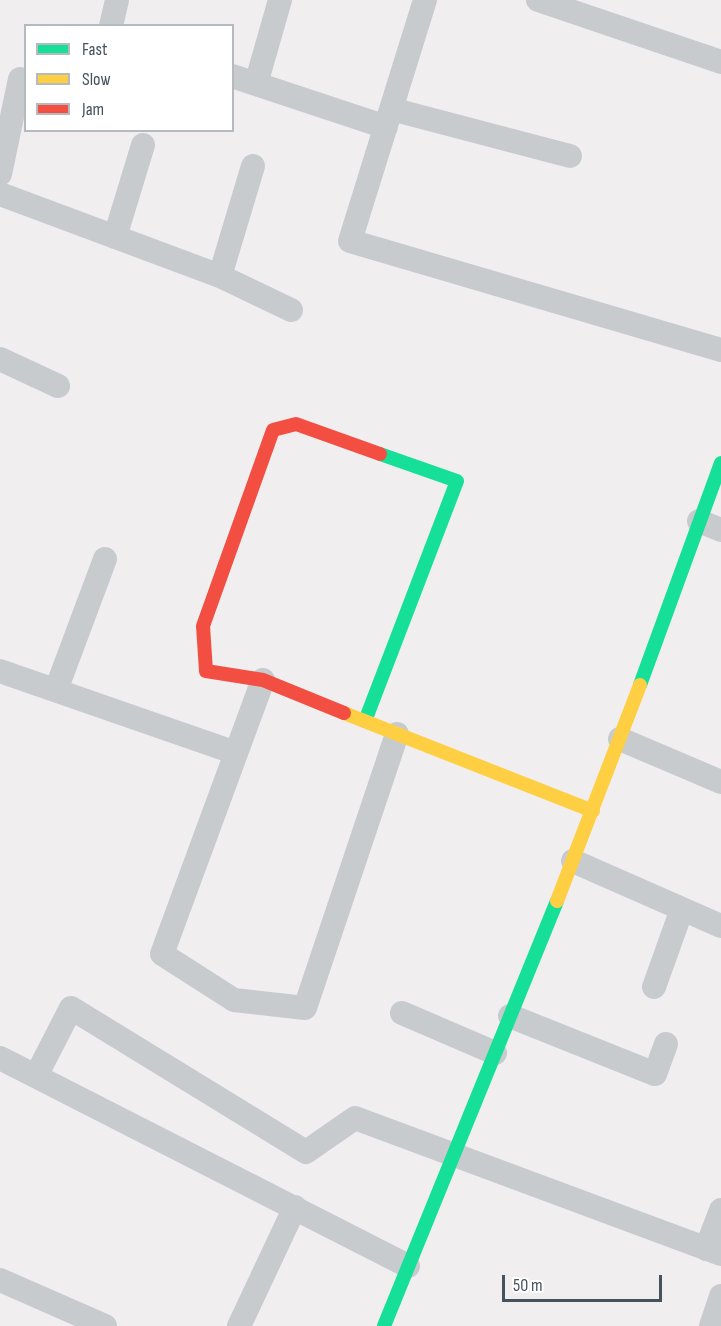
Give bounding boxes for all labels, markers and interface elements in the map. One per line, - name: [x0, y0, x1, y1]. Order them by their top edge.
- legend: [24, 24, 234, 132]
- text: Fast: [82, 39, 107, 60]
- text: Slow: [82, 69, 111, 90]
- text: Jam: [82, 99, 104, 120]
- scale bar: [505, 1263, 666, 1301]
- text: 50 m: [513, 1275, 543, 1296]

